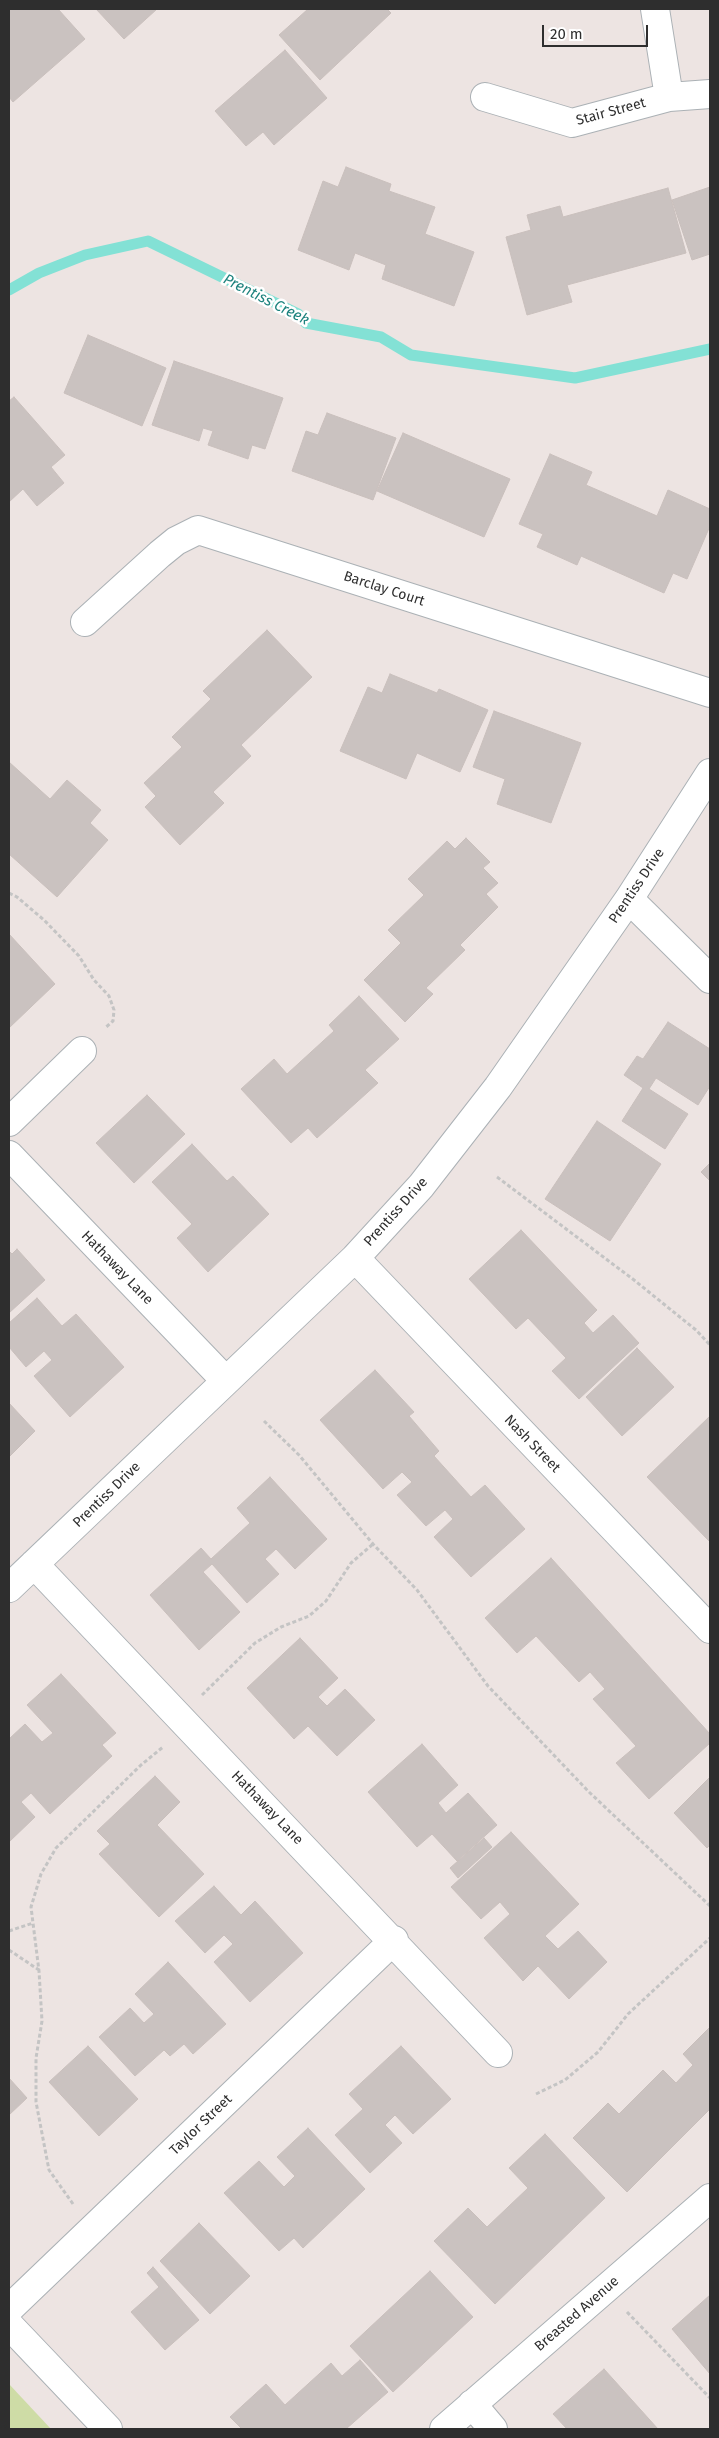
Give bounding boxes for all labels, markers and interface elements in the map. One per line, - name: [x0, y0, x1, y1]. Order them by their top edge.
- scale bar: [544, 15, 650, 47]
- text: 20 m: [550, 25, 583, 43]
- street label: Stair Street: [574, 95, 648, 129]
- water label: Prentiss Creek: [220, 271, 312, 329]
- street label: Barclay Court: [341, 568, 427, 610]
- street label: Prentiss Drive: [606, 845, 668, 927]
- street label: Prentiss Drive: [361, 1174, 431, 1250]
- street label: Hathaway Lane: [78, 1228, 156, 1308]
- street label: Nash Street: [500, 1412, 564, 1476]
- street label: Prentiss Drive: [70, 1459, 144, 1531]
- street label: Hathaway Lane: [228, 1768, 306, 1848]
- street label: Taylor Street: [166, 2091, 236, 2159]
- street label: Breasted Avenue: [531, 2273, 623, 2355]

